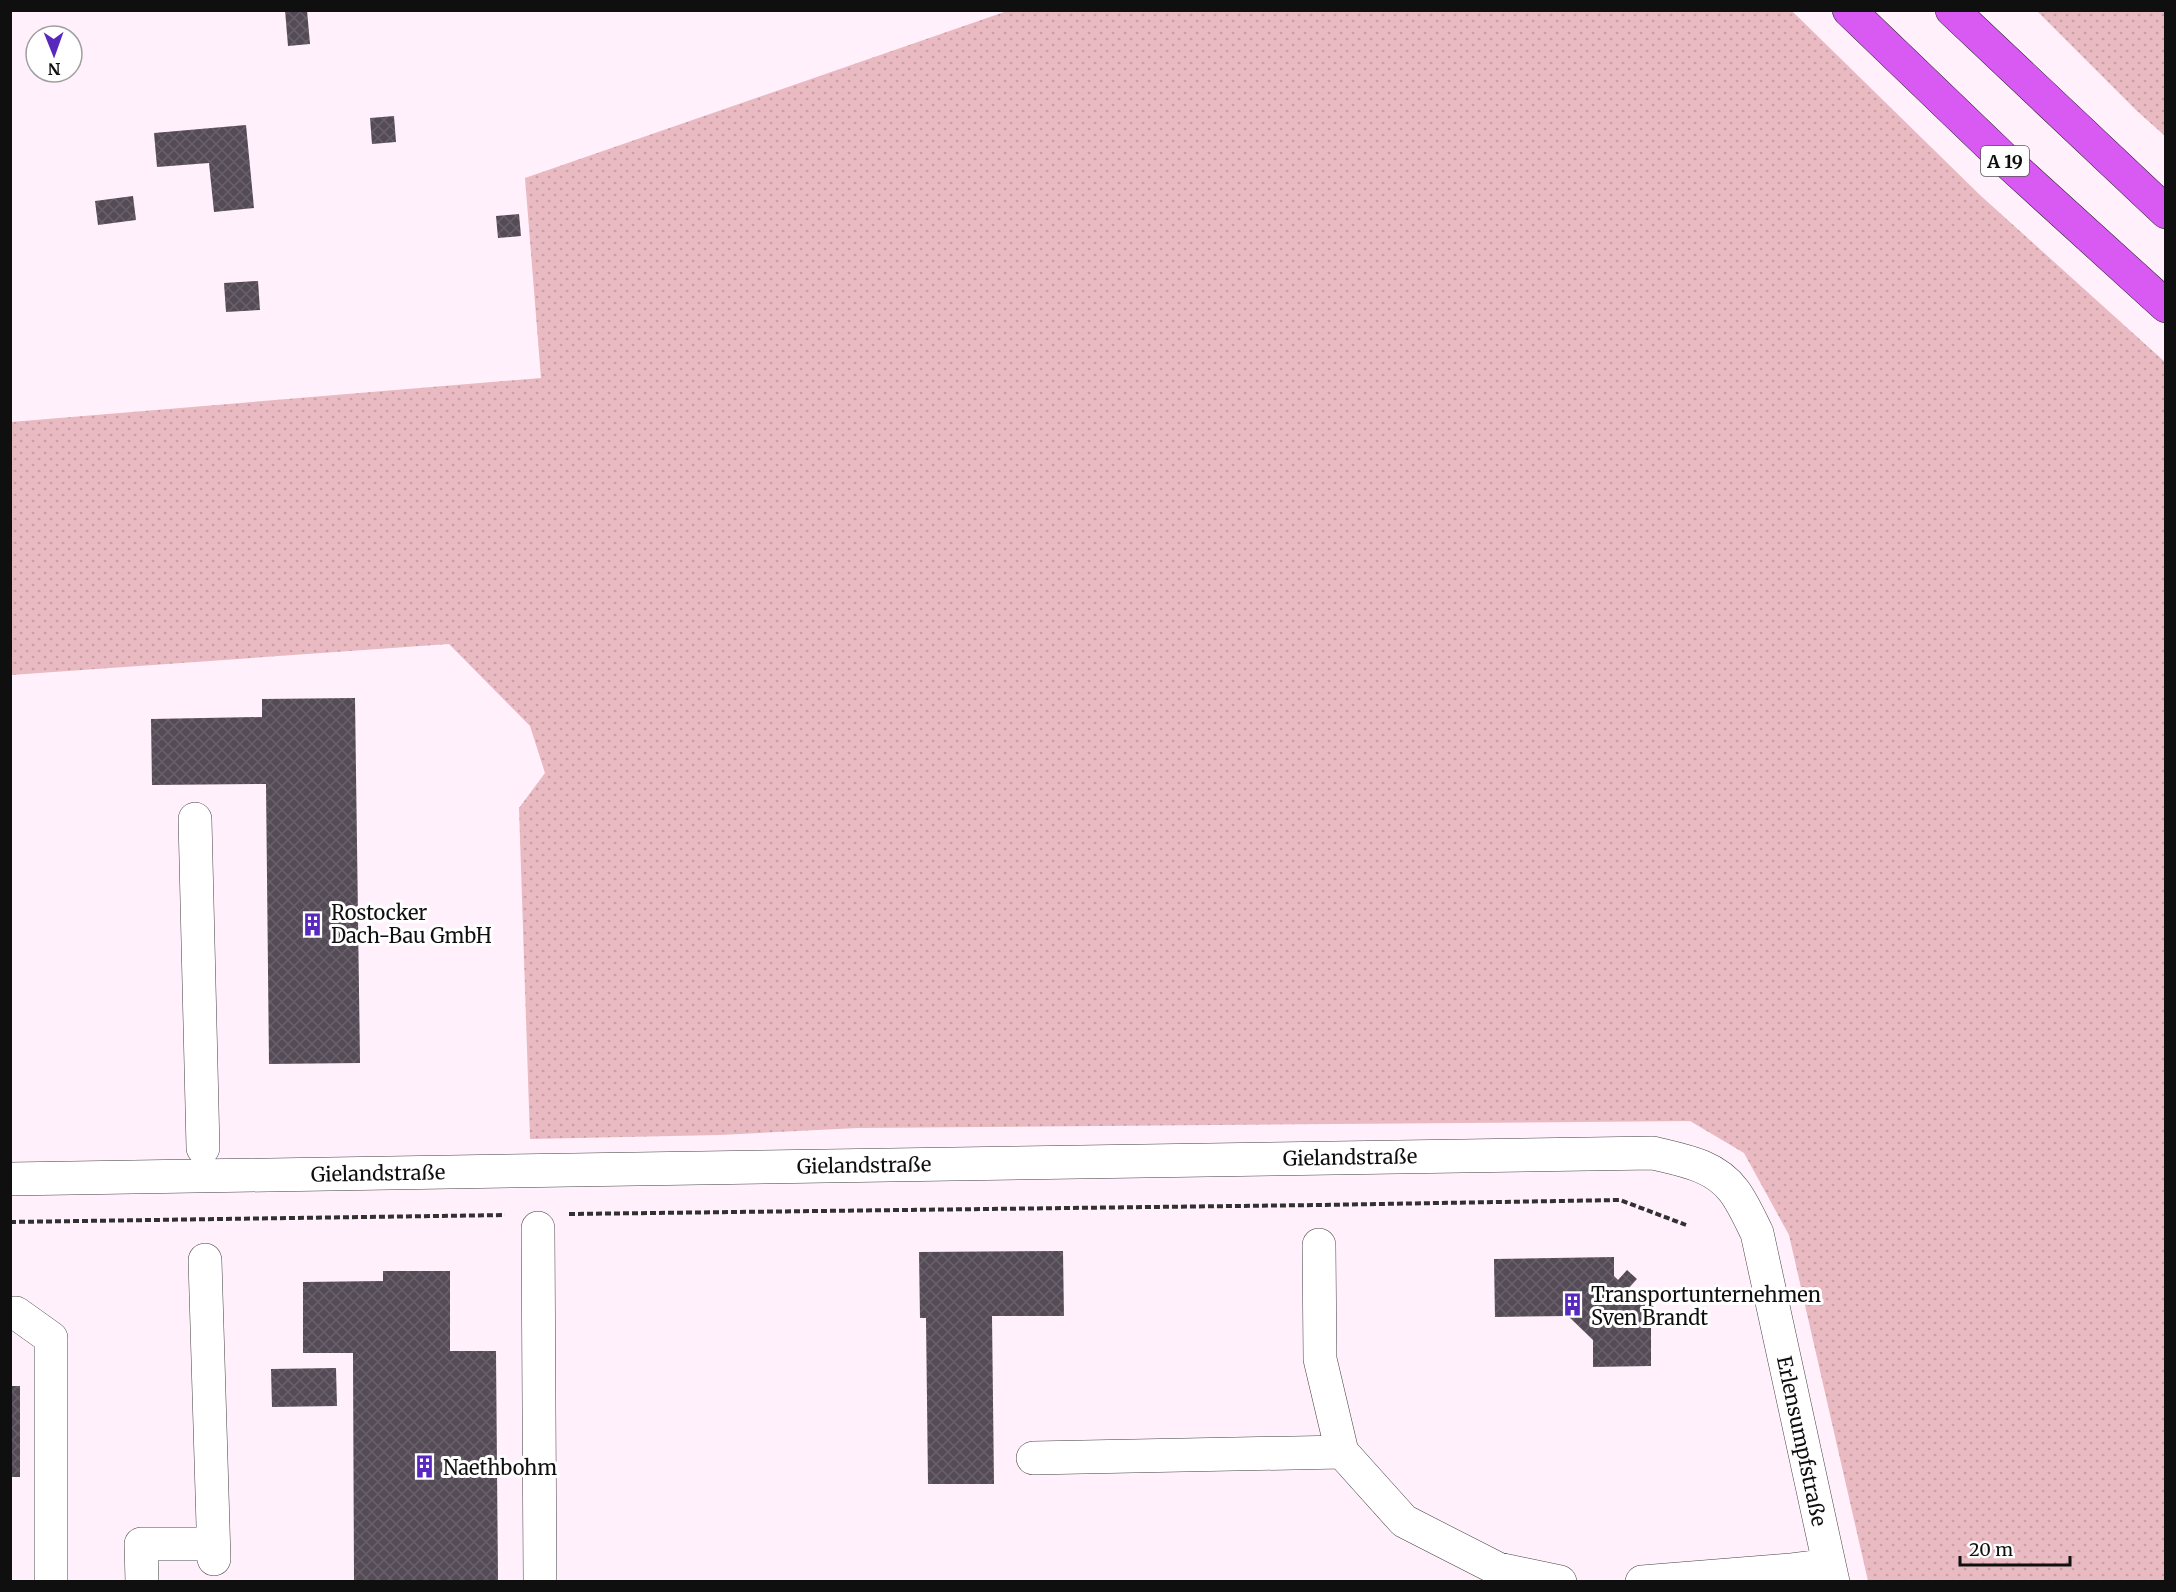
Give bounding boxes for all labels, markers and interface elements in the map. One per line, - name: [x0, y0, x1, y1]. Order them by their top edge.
- north arrow: [24, 24, 84, 84]
- text: N: [47, 59, 61, 79]
- road number: A 19: [1981, 146, 2029, 176]
- place label: Rostocker Dach-Bau GmbH: [331, 900, 492, 948]
- building icon: Rostocker Dach-Bau GmbH: [300, 911, 326, 937]
- street label: Gielandstraße: [1283, 1143, 1417, 1171]
- street label: Gielandstraße: [797, 1151, 931, 1179]
- street label: Gielandstraße: [311, 1159, 445, 1187]
- place label: Transportunternehmen Sven Brandt: [1591, 1282, 1821, 1330]
- building icon: Transportunternehmen Sven Brandt: [1560, 1292, 1586, 1318]
- street label: Erlensumpfstraße: [1772, 1354, 1832, 1528]
- building icon: Naethbohm: [412, 1454, 438, 1480]
- place label: Naethbohm: [443, 1455, 557, 1480]
- scale bar: [1960, 1529, 2070, 1567]
- text: 20 m: [1969, 1538, 2013, 1561]

